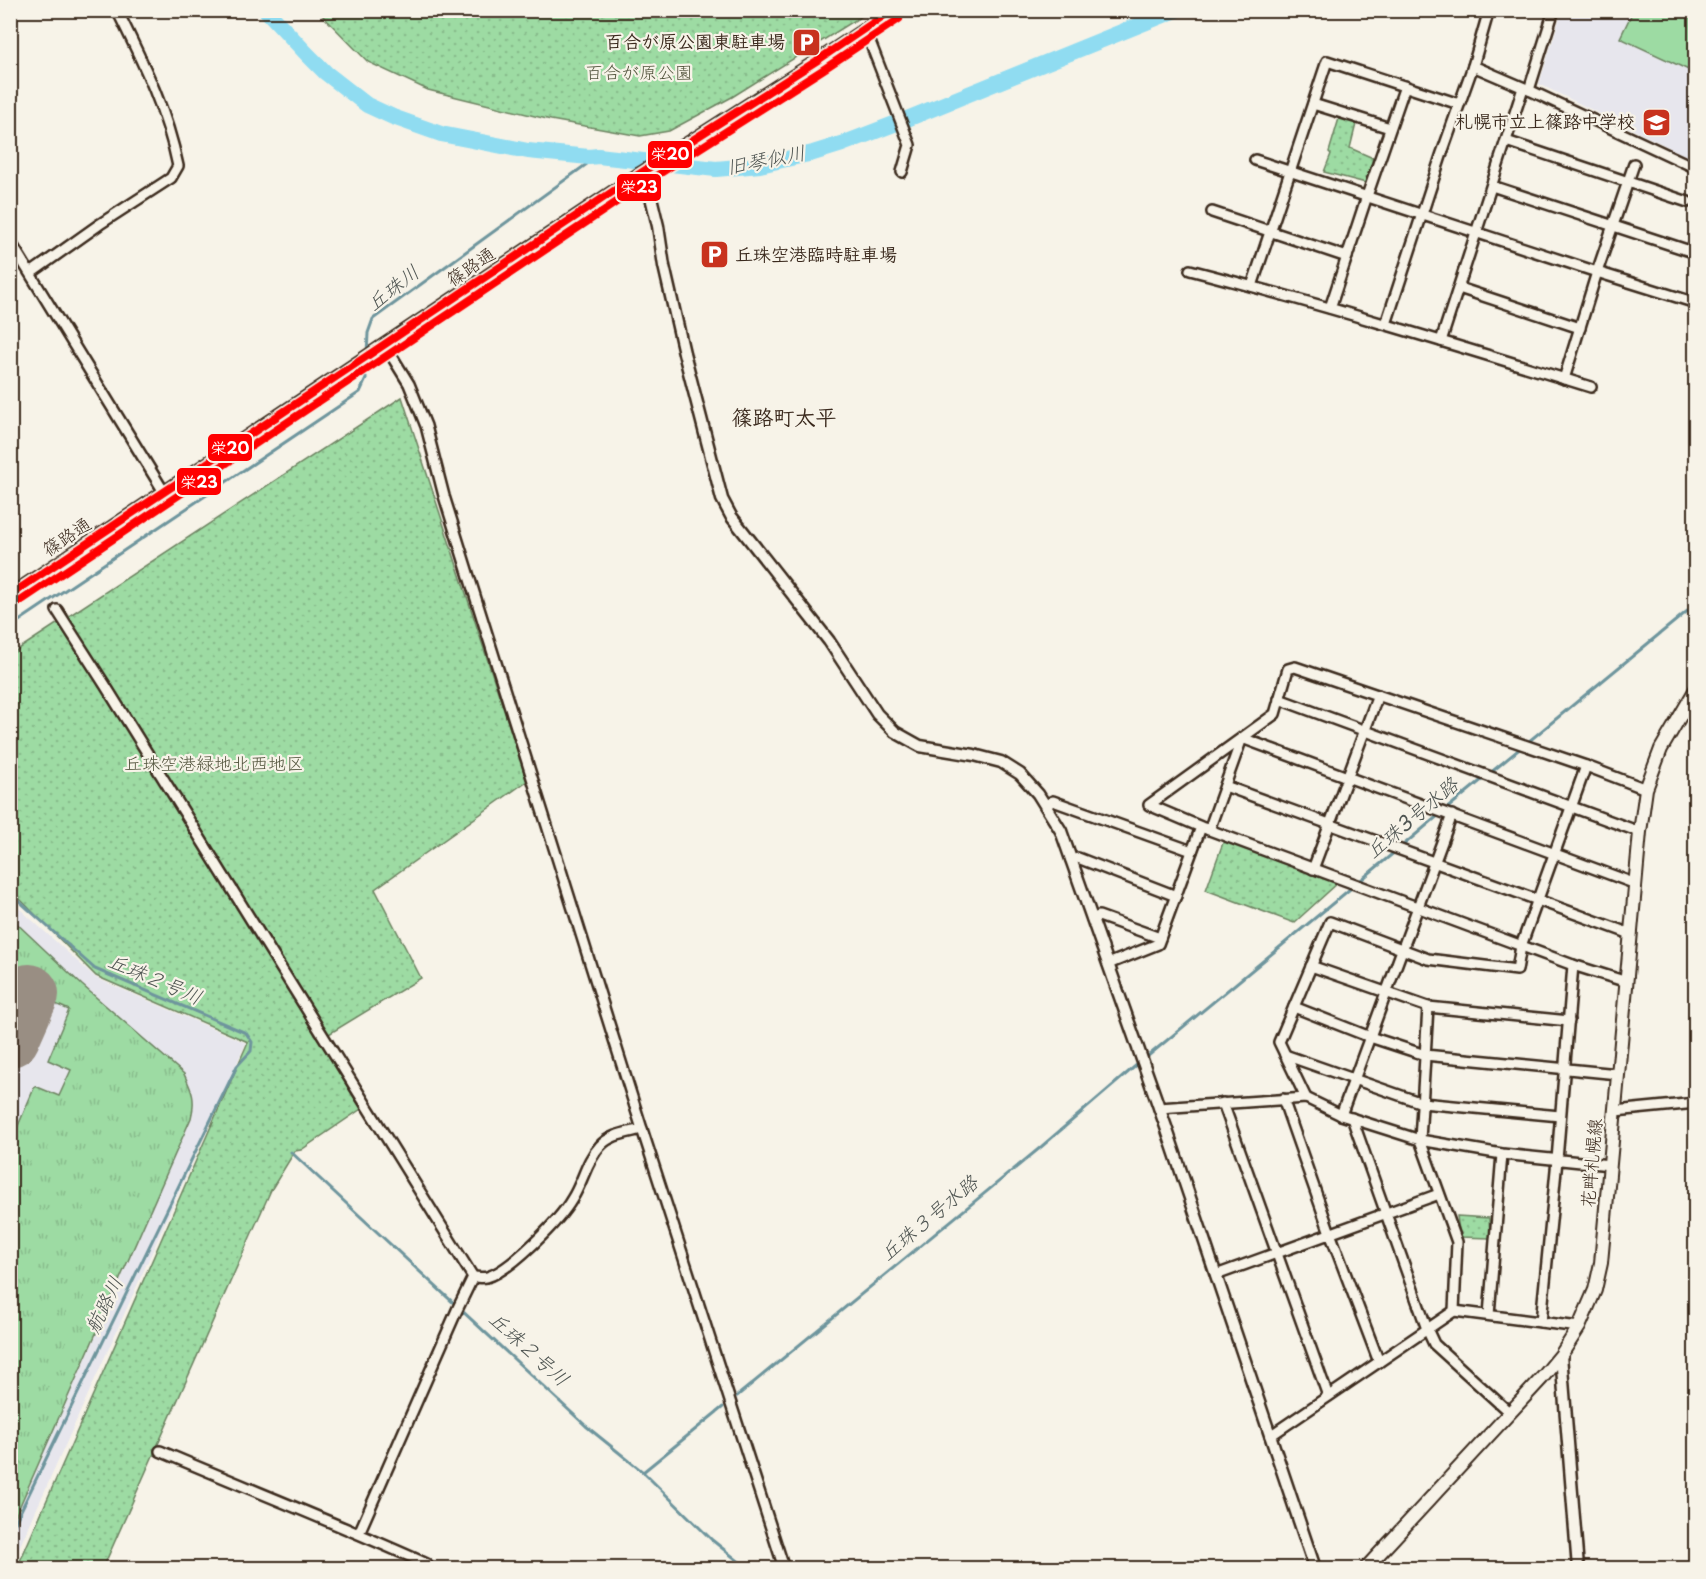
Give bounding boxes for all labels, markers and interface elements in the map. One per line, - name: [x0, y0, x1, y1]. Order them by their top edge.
- parking icon: 百合が原公園東駐車場: [790, 26, 822, 58]
- place label: 百合が原公園東駐車場: [605, 27, 785, 54]
- park label: 百合が原公園: [585, 58, 693, 85]
- school or university icon: 札幌市立上篠路中学校: [1640, 106, 1672, 138]
- place label: 札幌市立上篠路中学校: [1455, 107, 1635, 134]
- water label: 旧琴似川: [724, 137, 808, 181]
- line badge: 栄20: [647, 140, 693, 169]
- text: 栄20: [651, 141, 690, 165]
- line badge: 栄23: [616, 173, 662, 202]
- text: 栄23: [620, 174, 658, 198]
- street label: 篠路通: [440, 239, 500, 292]
- parking icon: 丘珠空港臨時駐車場: [698, 239, 730, 271]
- place label: 丘珠空港臨時駐車場: [735, 240, 897, 267]
- water label: 丘珠川: [360, 257, 425, 318]
- district label: 篠路町太平: [732, 400, 837, 432]
- line badge: 栄20: [207, 433, 253, 462]
- text: 栄20: [211, 435, 250, 459]
- line badge: 栄23: [176, 467, 222, 496]
- text: 栄23: [180, 469, 218, 493]
- street label: 篠路通: [36, 509, 96, 562]
- park label: 丘珠空港緑地北西地区: [124, 749, 304, 776]
- water label: 丘珠3号水路: [1358, 769, 1465, 865]
- water label: 丘珠２号川: [104, 945, 207, 1011]
- street label: 花畔札幌線: [1573, 1117, 1608, 1209]
- water label: 丘珠３号水路: [873, 1167, 985, 1267]
- water label: 航路川: [76, 1271, 130, 1338]
- water label: 丘珠２号川: [482, 1304, 577, 1393]

